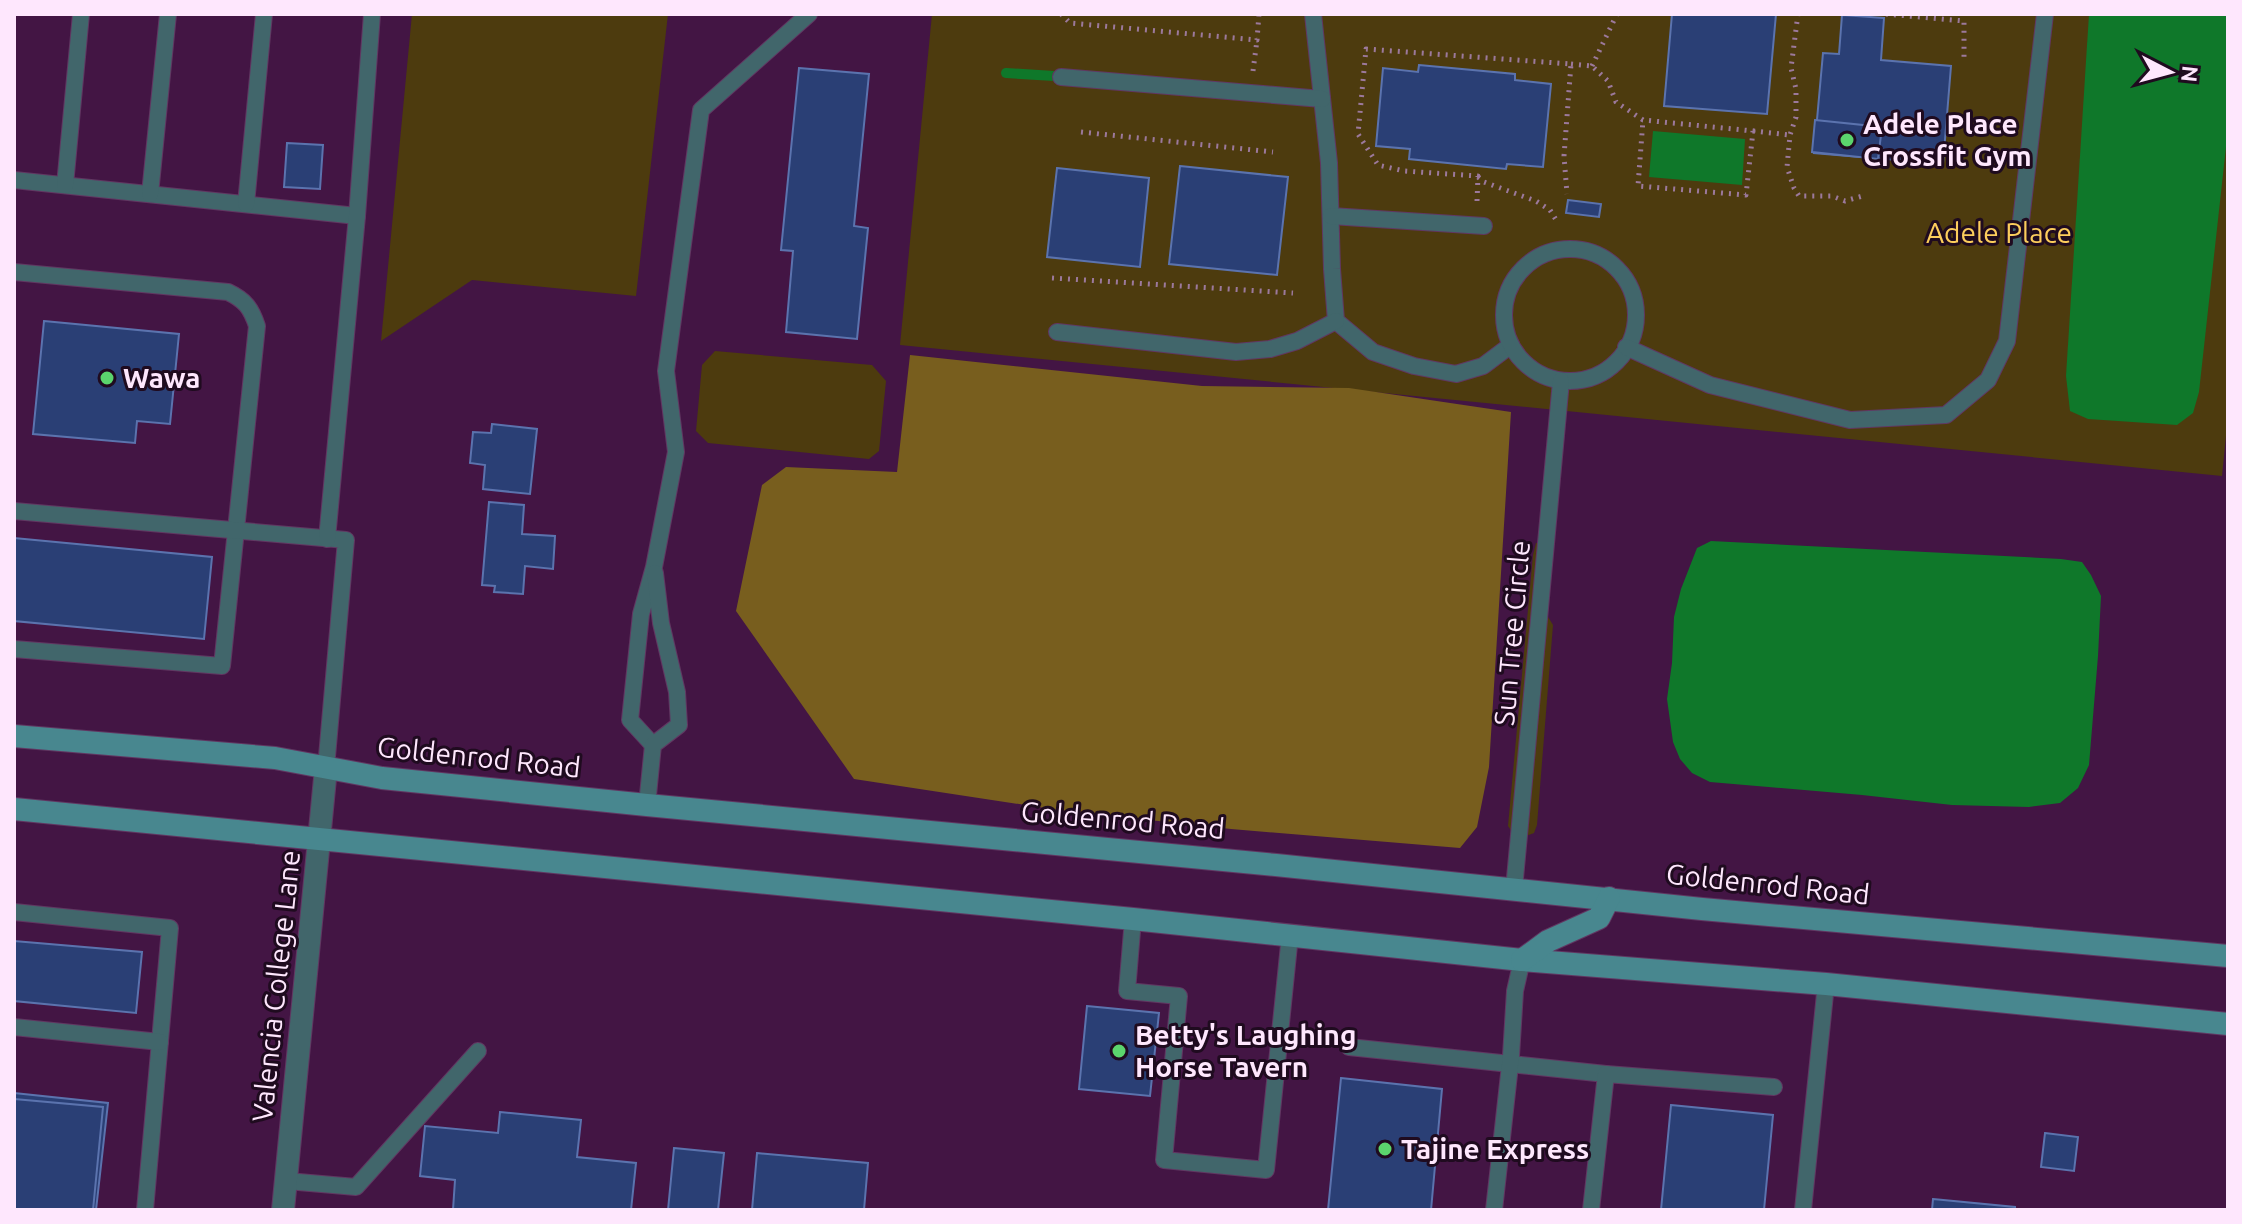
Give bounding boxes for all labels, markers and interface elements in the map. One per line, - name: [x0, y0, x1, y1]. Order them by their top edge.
- north arrow: [2130, 32, 2210, 112]
- text: N: [2177, 65, 2204, 84]
- place label: Adele Place Crossfit Gym: [1863, 108, 2032, 171]
- marker: Adele Place Crossfit Gym: [1838, 131, 1856, 149]
- park label: Adele Place: [1926, 217, 2072, 248]
- place label: Wawa: [123, 362, 201, 393]
- marker: Wawa: [98, 369, 116, 387]
- street label: Sun Tree Circle: [1488, 539, 1535, 727]
- street label: Goldenrod Road: [376, 730, 582, 783]
- street label: Goldenrod Road: [1020, 795, 1226, 844]
- street label: Valencia College Lane: [246, 849, 305, 1123]
- street label: Goldenrod Road: [1665, 857, 1871, 910]
- place label: Betty's Laughing Horse Tavern: [1135, 1019, 1356, 1082]
- marker: Betty's Laughing Horse Tavern: [1110, 1042, 1128, 1060]
- place label: Tajine Express: [1401, 1133, 1589, 1164]
- marker: Tajine Express: [1376, 1140, 1394, 1158]

